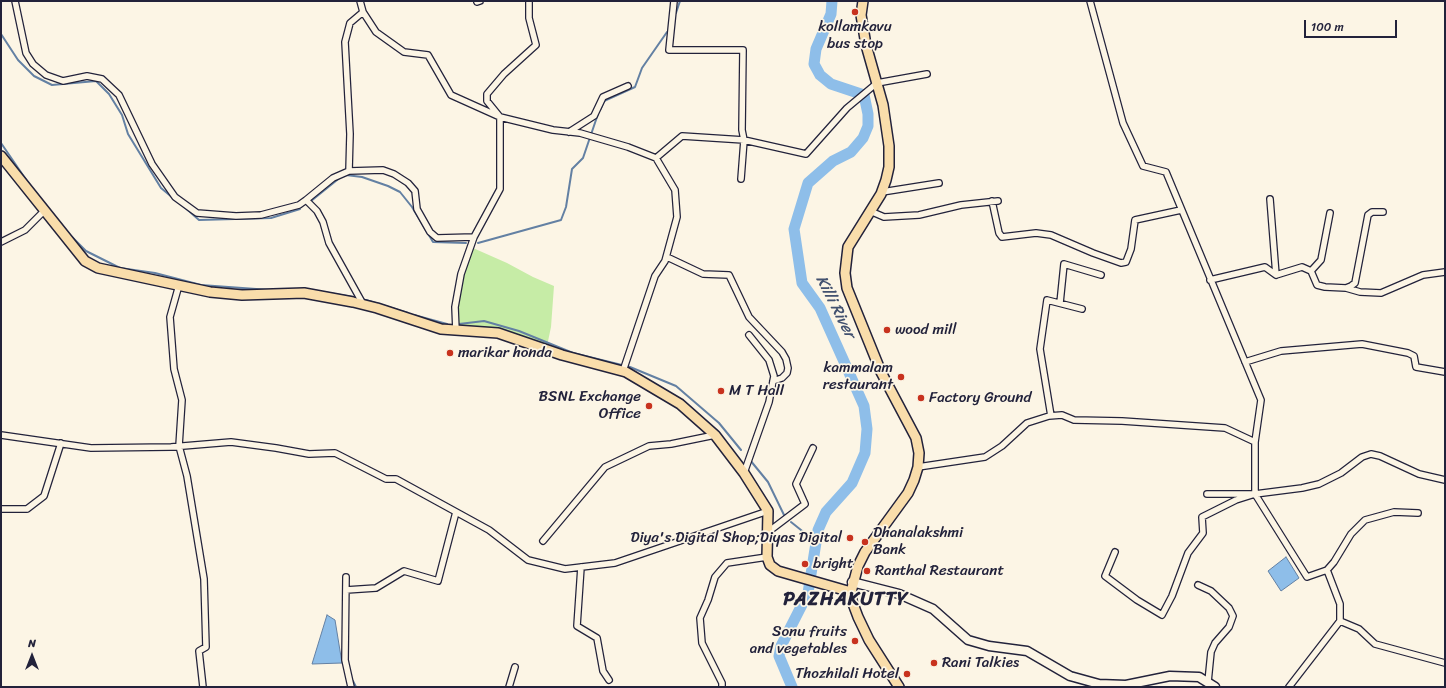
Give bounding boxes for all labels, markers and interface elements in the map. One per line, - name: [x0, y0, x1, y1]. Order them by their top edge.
- marker: kollamkavu bus stop: [850, 7, 860, 17]
- scale bar: [1306, 12, 1399, 38]
- text: 100 m: [1311, 16, 1344, 38]
- place label: kollamkavu bus stop: [818, 18, 892, 53]
- water label: Killi River: [811, 272, 859, 342]
- place label: wood mill: [895, 321, 957, 339]
- marker: wood mill: [882, 325, 892, 335]
- place label: marikar honda: [458, 344, 552, 362]
- marker: marikar honda: [445, 348, 455, 358]
- place label: kammalam restaurant: [823, 359, 893, 394]
- marker: kammalam restaurant: [896, 372, 906, 382]
- place label: M T Hall: [729, 382, 784, 400]
- marker: M T Hall: [716, 386, 726, 396]
- place label: BSNL Exchange Office: [539, 388, 641, 423]
- place label: Factory Ground: [929, 389, 1031, 407]
- marker: Factory Ground: [916, 393, 926, 403]
- marker: BSNL Exchange Office: [644, 401, 654, 411]
- place label: Dhanalakshmi Bank: [873, 524, 963, 559]
- place label: Diya's Digital Shop;Diyas Digital: [630, 529, 842, 547]
- marker: Diya's Digital Shop;Diyas Digital: [845, 533, 855, 543]
- marker: Dhanalakshmi Bank: [860, 537, 870, 547]
- place label: bright: [813, 555, 854, 573]
- marker: bright: [800, 559, 810, 569]
- place label: Ranthal Restaurant: [875, 562, 1004, 580]
- marker: Ranthal Restaurant: [862, 566, 872, 576]
- district label: PAZHAKUTTY: [785, 589, 907, 611]
- place label: Sonu fruits and vegetables: [750, 623, 847, 658]
- text: N: [28, 634, 36, 653]
- north arrow: [12, 636, 52, 676]
- marker: Sonu fruits and vegetables: [850, 636, 860, 646]
- place label: Rani Talkies: [942, 654, 1019, 672]
- marker: Rani Talkies: [929, 658, 939, 668]
- place label: Thozhilali Hotel: [795, 665, 899, 683]
- marker: Thozhilali Hotel: [902, 669, 912, 679]

